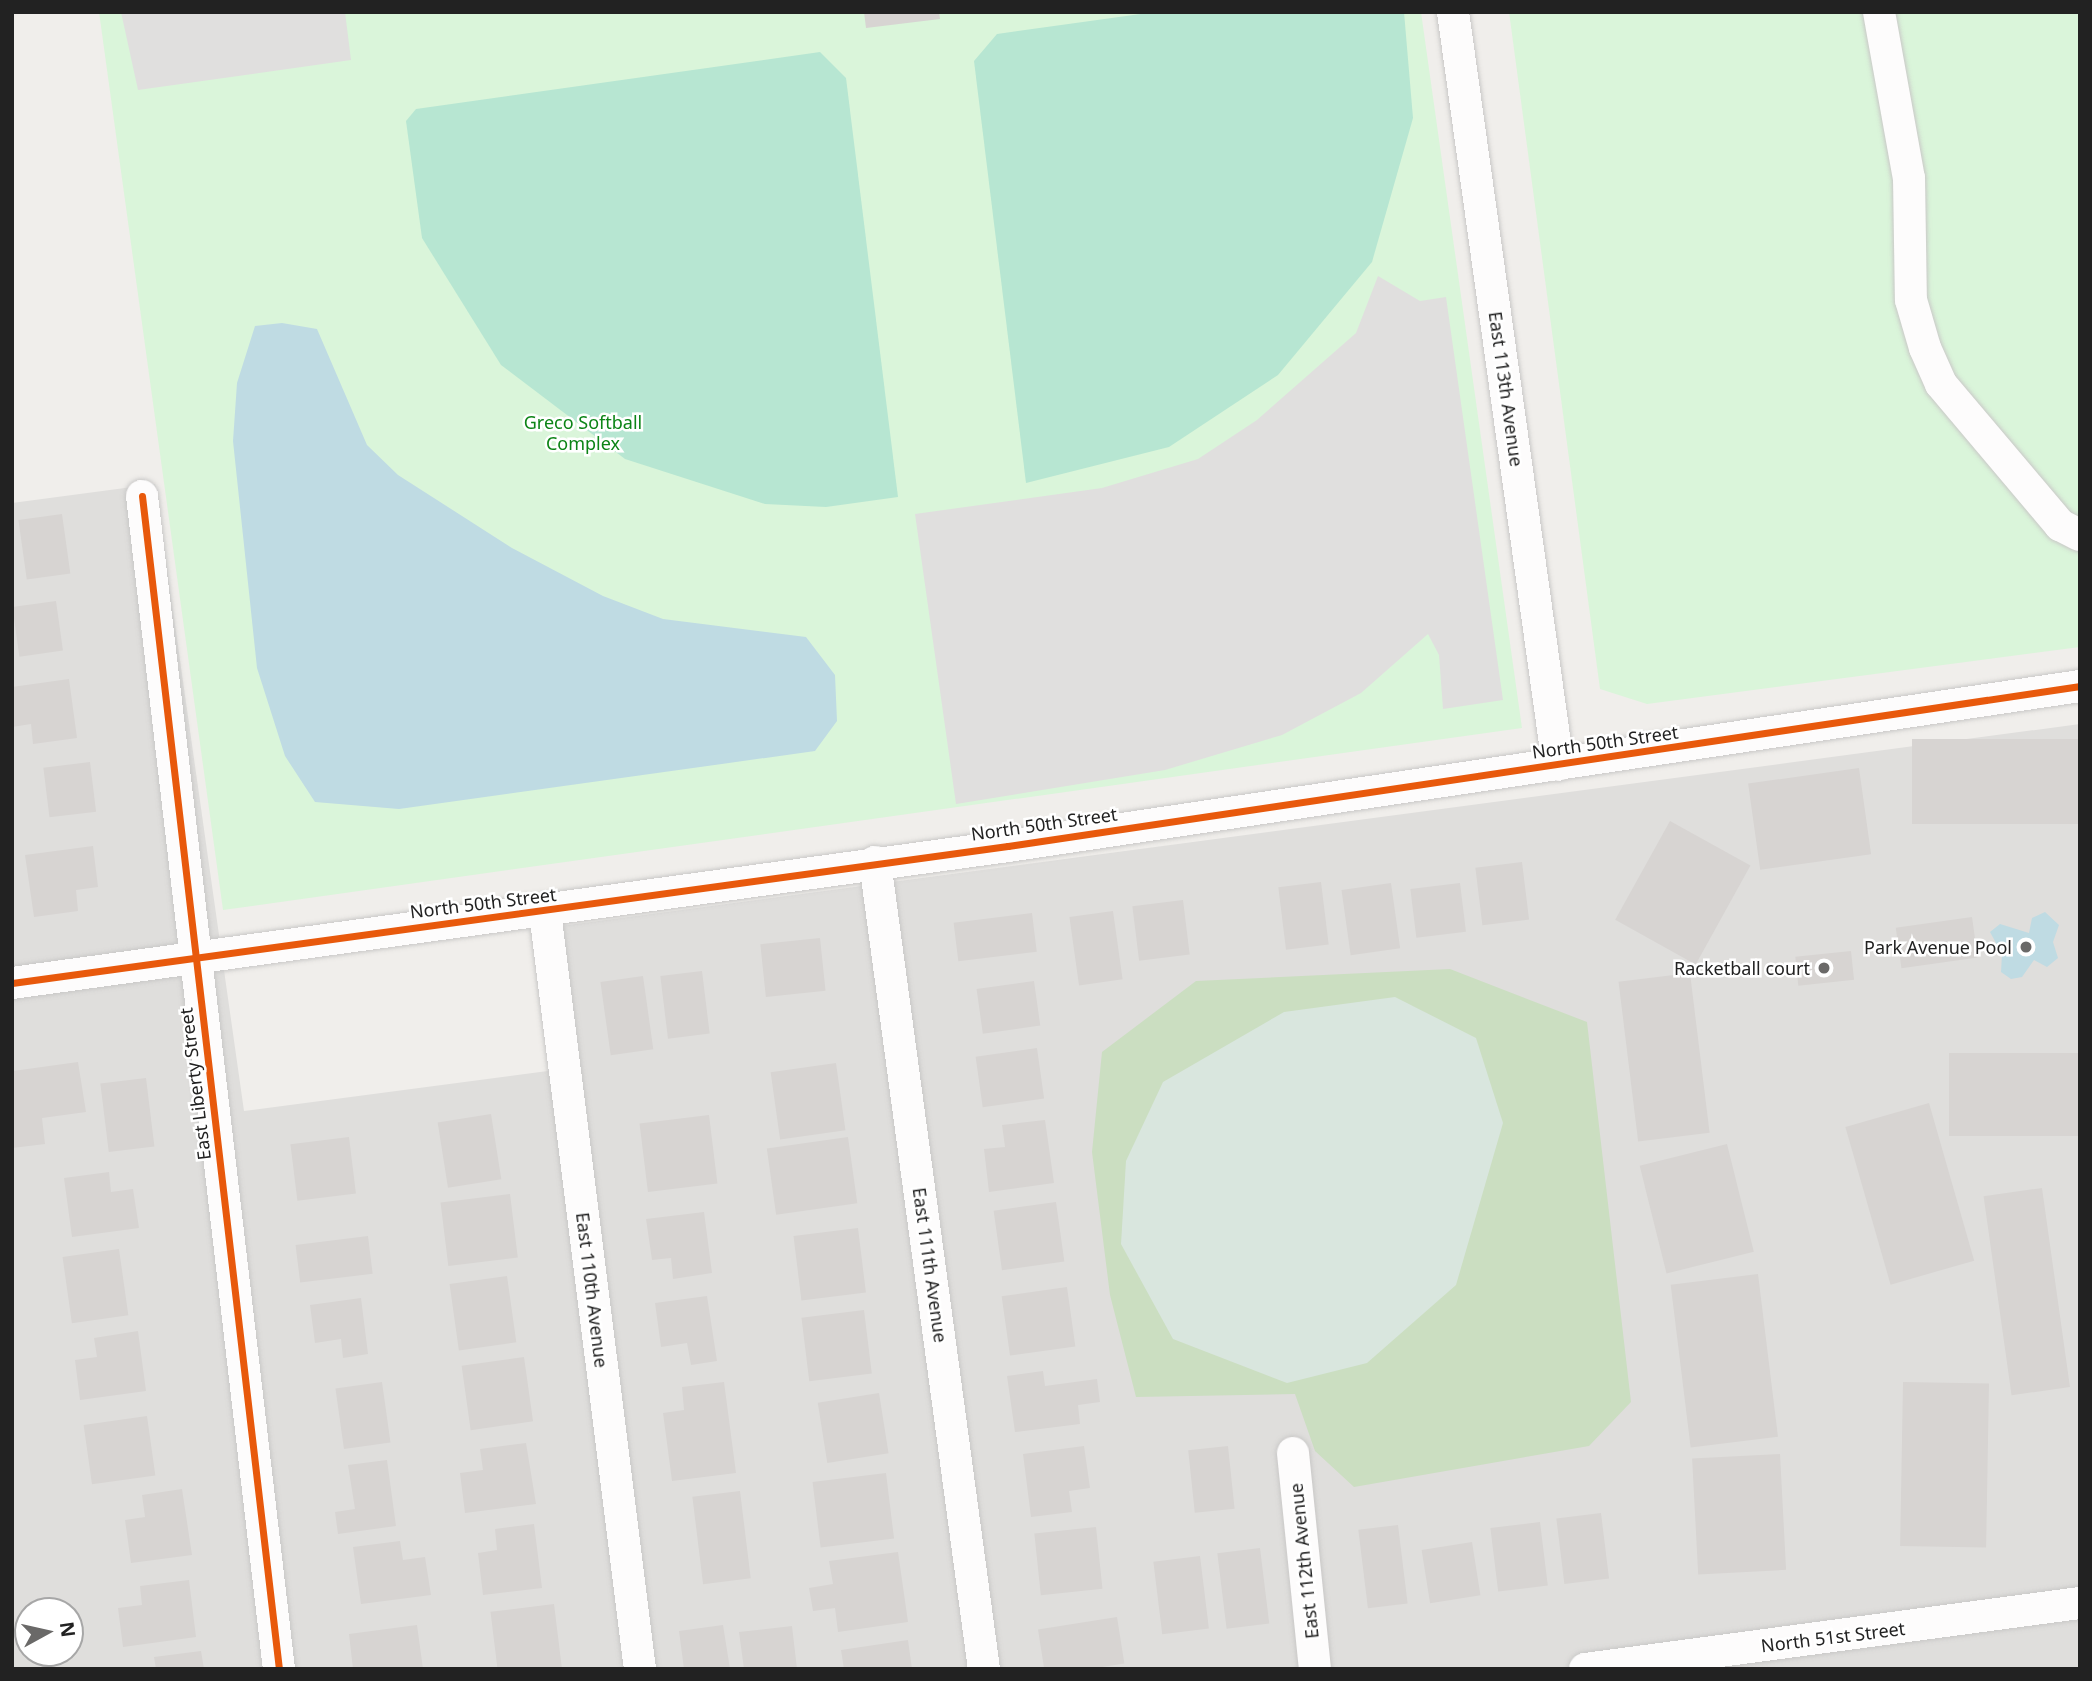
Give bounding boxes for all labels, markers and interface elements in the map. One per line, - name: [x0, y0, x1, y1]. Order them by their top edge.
- street label: East 113th Avenue: [1484, 310, 1528, 468]
- park label: Greco Softball Complex: [524, 412, 642, 454]
- street label: North 50th Street: [1530, 721, 1680, 763]
- street label: North 50th Street: [969, 803, 1119, 845]
- street label: North 50th Street: [409, 883, 557, 923]
- place label: Park Avenue Pool: [1864, 936, 2012, 958]
- marker: Park Avenue Pool: [2018, 939, 2034, 955]
- place label: Racketball court: [1674, 957, 1810, 979]
- marker: Racketball court: [1816, 960, 1832, 976]
- street label: East Liberty Street: [175, 1007, 215, 1161]
- street label: East 111th Avenue: [908, 1186, 952, 1344]
- street label: East 110th Avenue: [572, 1211, 612, 1369]
- street label: East 112th Avenue: [1285, 1482, 1323, 1640]
- north arrow: [14, 1597, 84, 1667]
- street label: North 51st Street: [1760, 1617, 1906, 1657]
- text: N: [54, 1620, 82, 1639]

